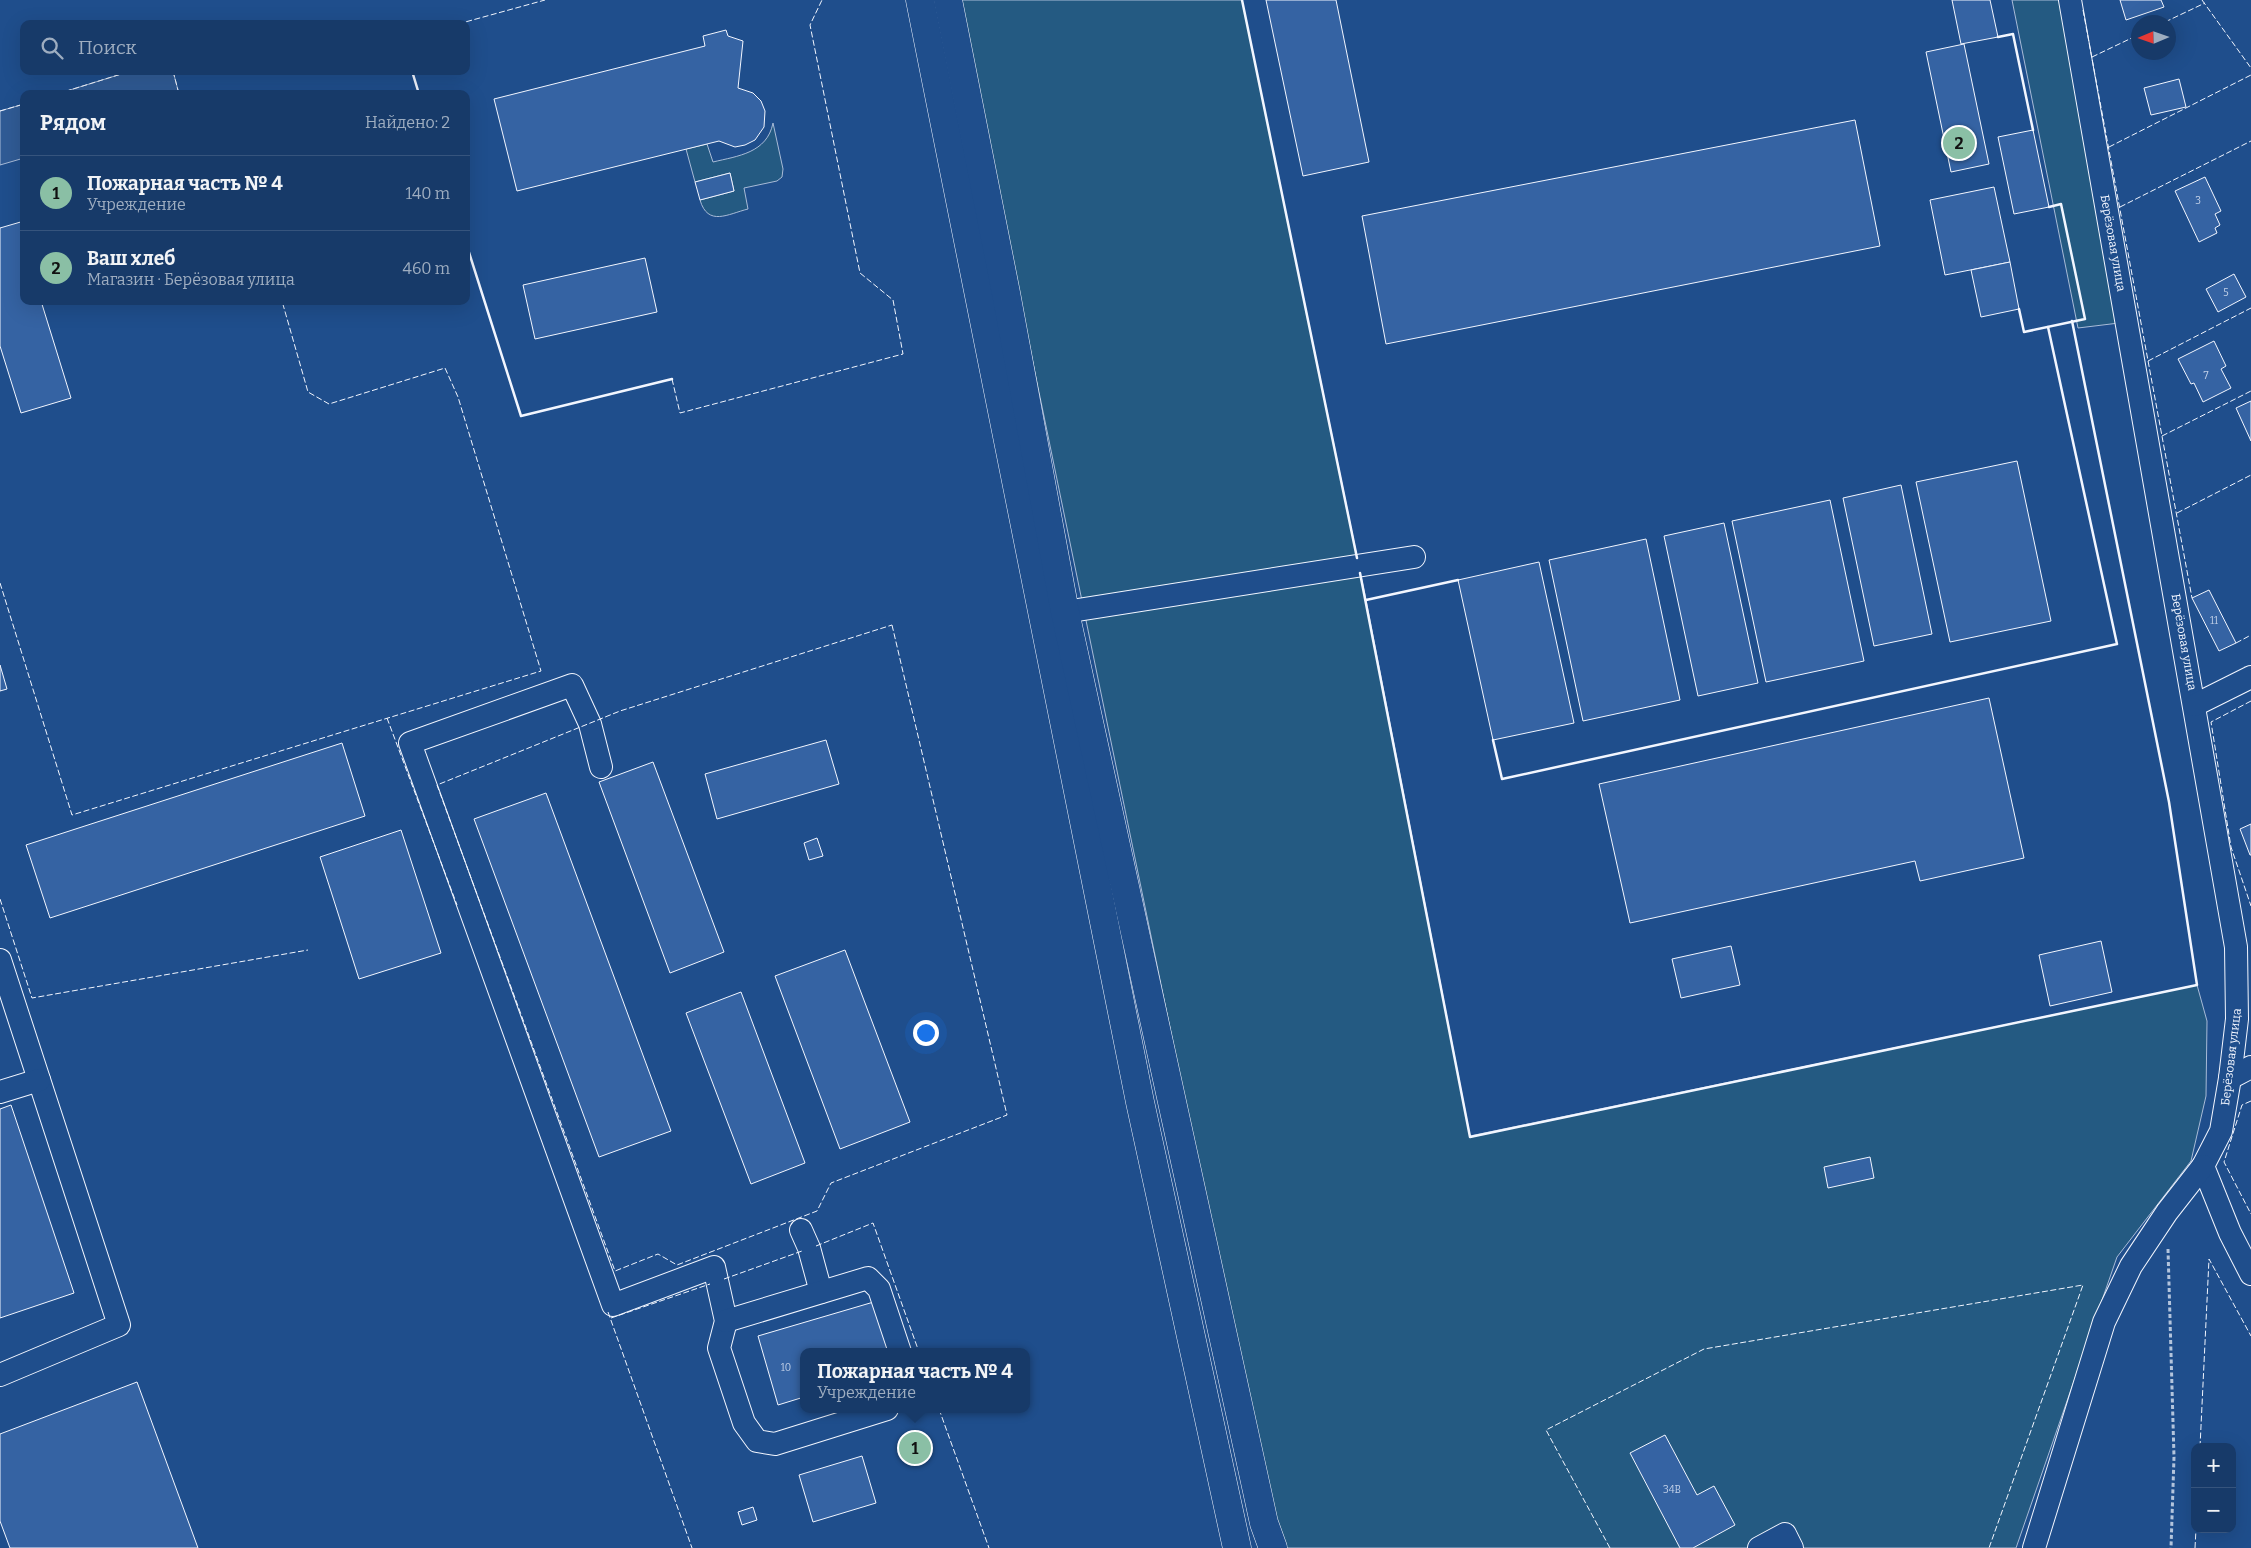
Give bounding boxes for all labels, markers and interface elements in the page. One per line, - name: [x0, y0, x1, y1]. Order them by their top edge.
- north arrow: [2131, 15, 2176, 60]
- search box: [20, 20, 470, 75]
- icon: search: [38, 34, 66, 62]
- text: Поиск: [78, 36, 137, 59]
- text: Рядом: [40, 110, 106, 136]
- text: Найдено: 2: [365, 113, 450, 132]
- pin: 2: [1943, 124, 1975, 162]
- text: Пожарная часть № 4: [87, 172, 283, 195]
- text: 1: [53, 184, 59, 203]
- text: 140 m: [405, 184, 450, 203]
- street label: Берёзовая улица: [2098, 194, 2128, 293]
- text: Учреждение: [87, 195, 186, 214]
- house number: 3: [2195, 195, 2201, 207]
- text: Ваш хлеб: [87, 247, 175, 270]
- text: 2: [51, 259, 61, 278]
- text: 460 m: [403, 259, 450, 278]
- text: Магазин · Берёзовая улица: [87, 270, 295, 289]
- house number: 5: [2223, 287, 2229, 299]
- house number: 7: [2203, 370, 2209, 382]
- street label: Берёзовая улица: [2169, 593, 2199, 692]
- house number: 11: [2210, 615, 2218, 627]
- street label: Берёзовая улица: [2218, 1007, 2244, 1106]
- your location: [913, 1020, 939, 1046]
- popup: [800, 1348, 1030, 1413]
- text: Пожарная часть № 4: [817, 1360, 1013, 1383]
- house number: 10: [781, 1362, 791, 1374]
- text: Учреждение: [817, 1383, 916, 1402]
- pin: 1: [899, 1429, 931, 1467]
- map controls: [2191, 1443, 2236, 1533]
- button: +: [2191, 1443, 2236, 1488]
- house number: 34В: [1663, 1484, 1681, 1496]
- button: −: [2191, 1488, 2236, 1533]

